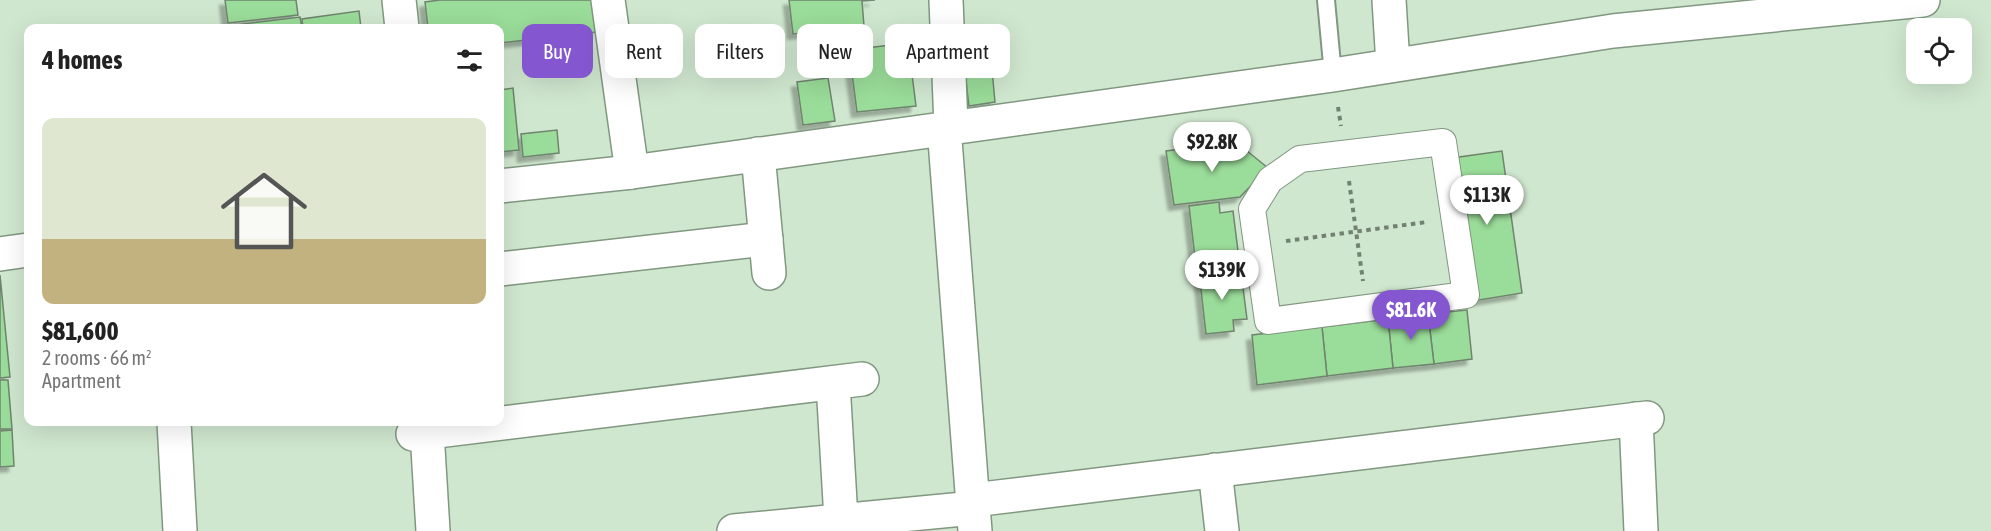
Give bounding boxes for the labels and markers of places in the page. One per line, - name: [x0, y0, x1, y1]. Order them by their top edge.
- pin: $92.8K: [1163, 122, 1261, 173]
- pin: $113K: [1445, 175, 1529, 226]
- pin: $139K: [1180, 250, 1264, 301]
- pin: $81.6K: [1362, 290, 1460, 341]

